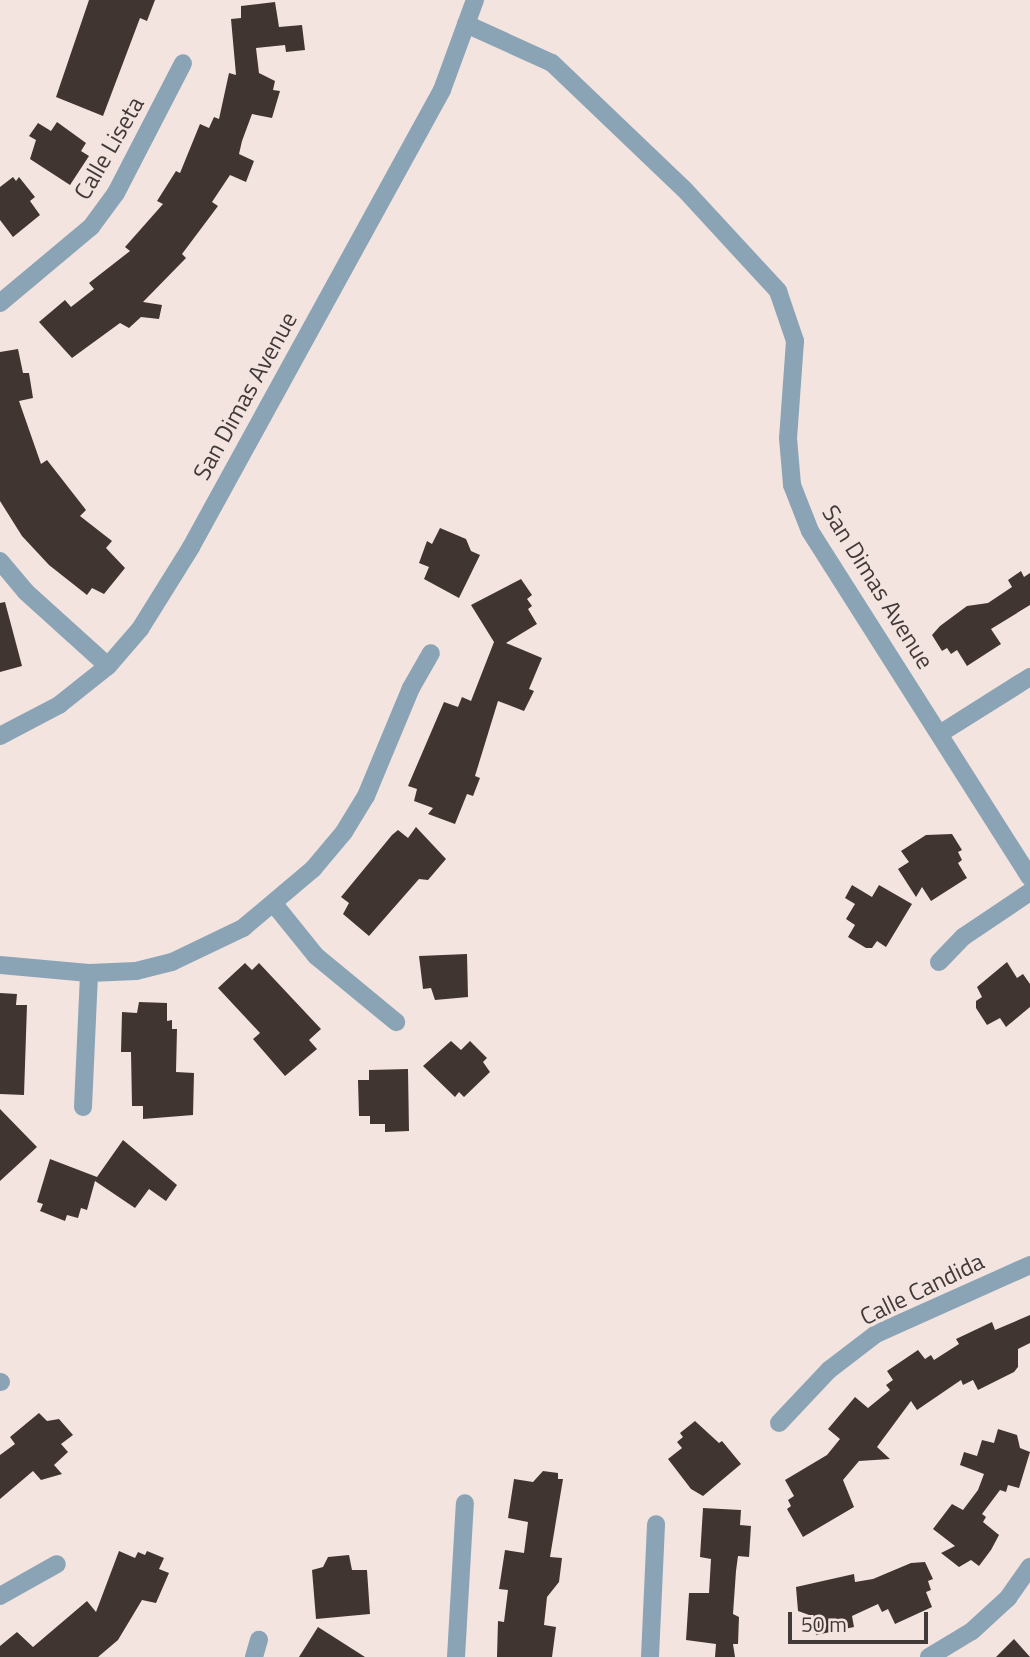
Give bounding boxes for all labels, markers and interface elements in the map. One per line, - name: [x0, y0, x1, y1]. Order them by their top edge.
- street label: Calle Liseta: [68, 91, 150, 205]
- street label: San Dimas Avenue: [187, 307, 303, 485]
- street label: San Dimas Avenue: [816, 500, 940, 674]
- street label: Calle Candida: [855, 1247, 989, 1331]
- scale bar: [792, 1598, 932, 1642]
- text: 50 m: [801, 1608, 847, 1640]

